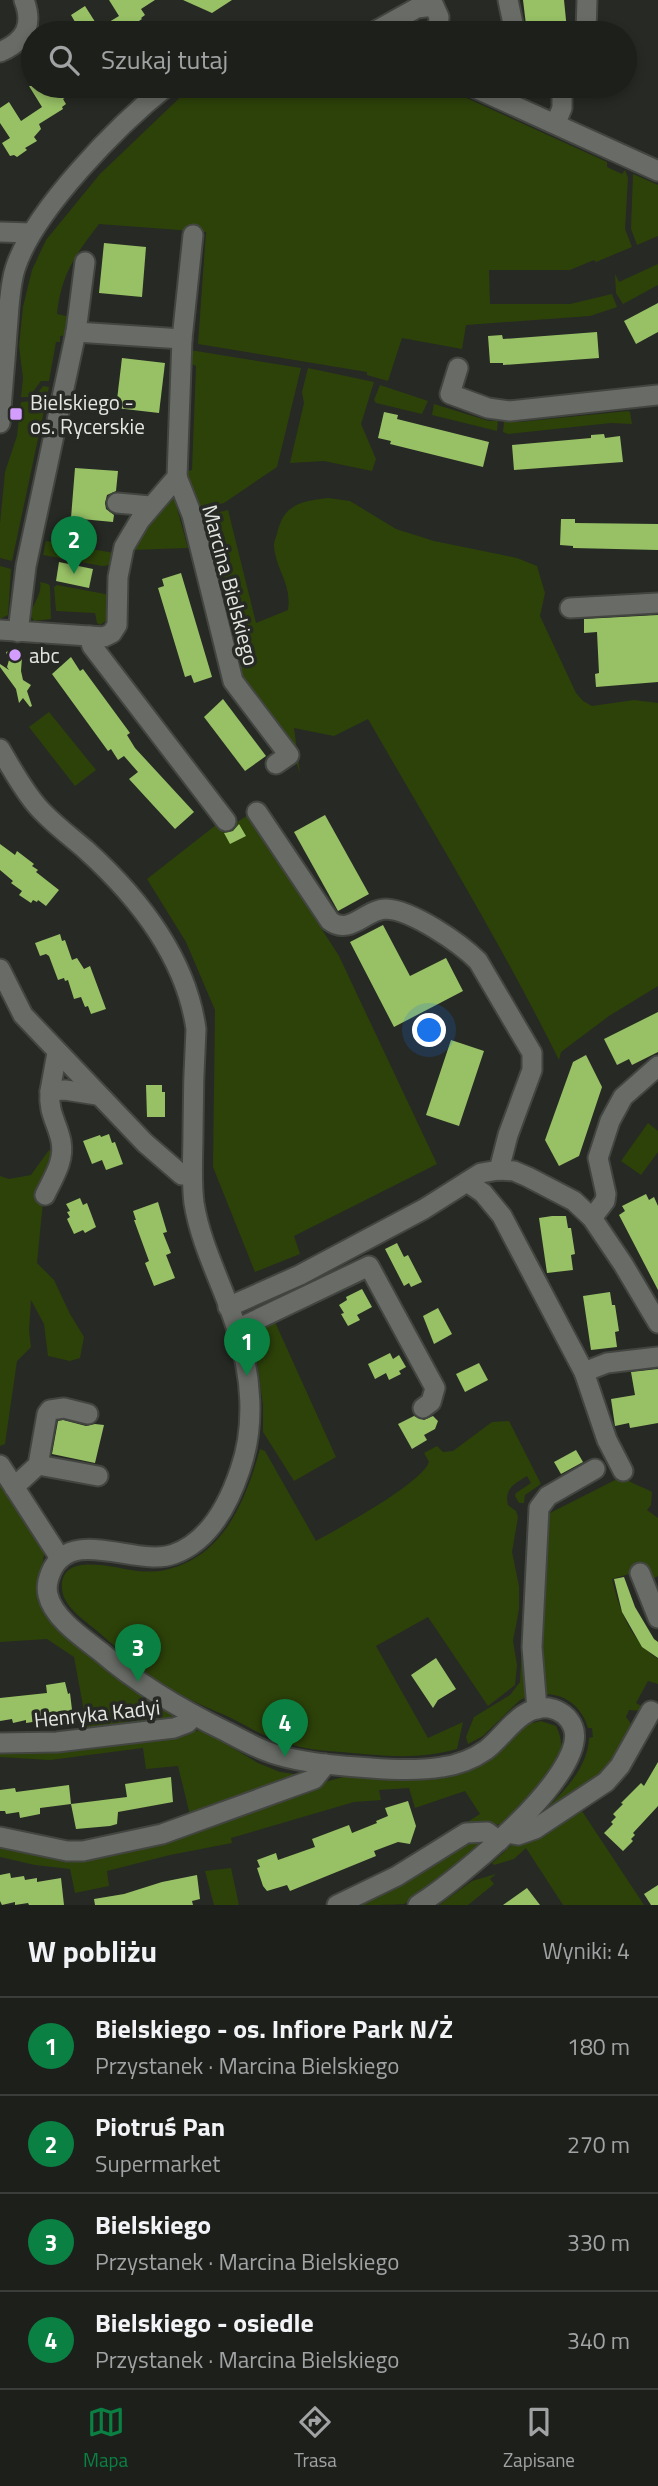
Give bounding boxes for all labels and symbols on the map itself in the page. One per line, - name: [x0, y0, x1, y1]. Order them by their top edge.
- place label: Bielskiego - os. Rycerskie: [30, 386, 145, 442]
- marker: Bielskiego - os. Rycerskie: [8, 406, 24, 422]
- street label: Marcina Bielskiego: [194, 501, 268, 669]
- pin: 2: [51, 516, 97, 574]
- place label: abc: [29, 639, 60, 671]
- marker: abc: [7, 647, 23, 663]
- your location: [412, 1013, 446, 1047]
- pin: 1: [224, 1318, 270, 1376]
- pin: 3: [115, 1624, 161, 1682]
- street label: Henryka Kadyi: [32, 1690, 162, 1736]
- pin: 4: [262, 1699, 308, 1757]

